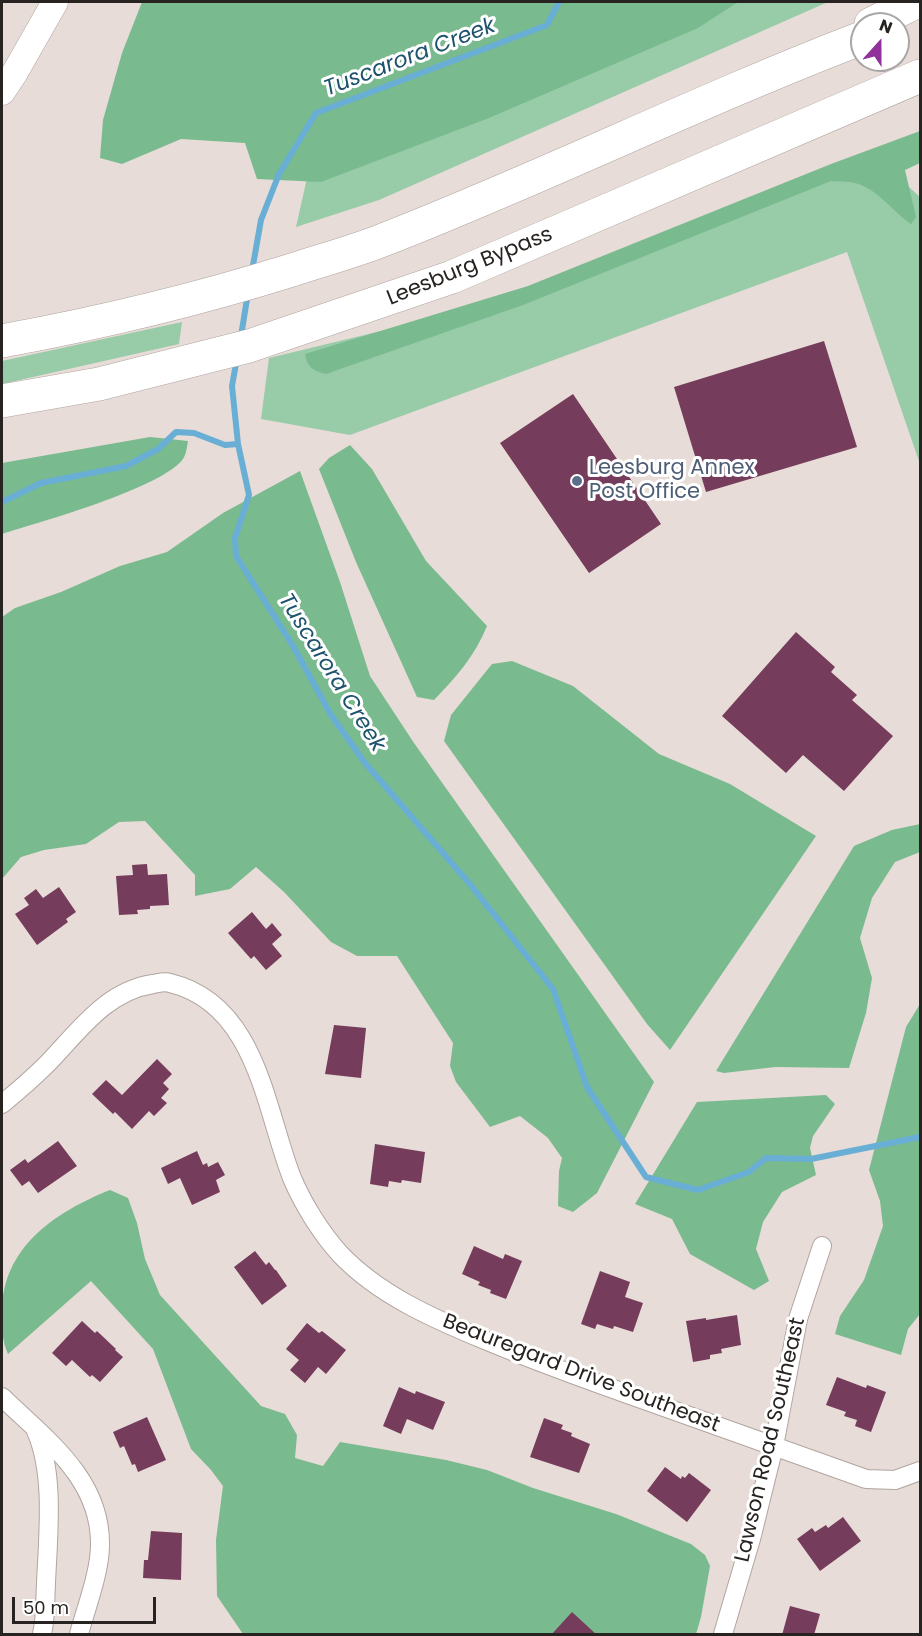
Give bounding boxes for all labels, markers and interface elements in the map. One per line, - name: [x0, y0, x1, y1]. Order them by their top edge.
- north arrow: [850, 12, 910, 72]
- water label: Tuscarora Creek: [321, 13, 499, 103]
- text: N: [876, 14, 896, 39]
- street label: Leesburg Bypass: [384, 222, 556, 312]
- place label: Leesburg Annex Post Office: [589, 456, 754, 506]
- marker: Leesburg Annex Post Office: [570, 474, 584, 488]
- water label: Tuscarora Creek: [272, 589, 390, 757]
- street label: Beauregard Drive Southeast: [439, 1309, 723, 1439]
- street label: Lawson Road Southeast: [731, 1315, 811, 1565]
- scale bar: [15, 1585, 159, 1623]
- text: 50 m: [23, 1595, 69, 1620]

